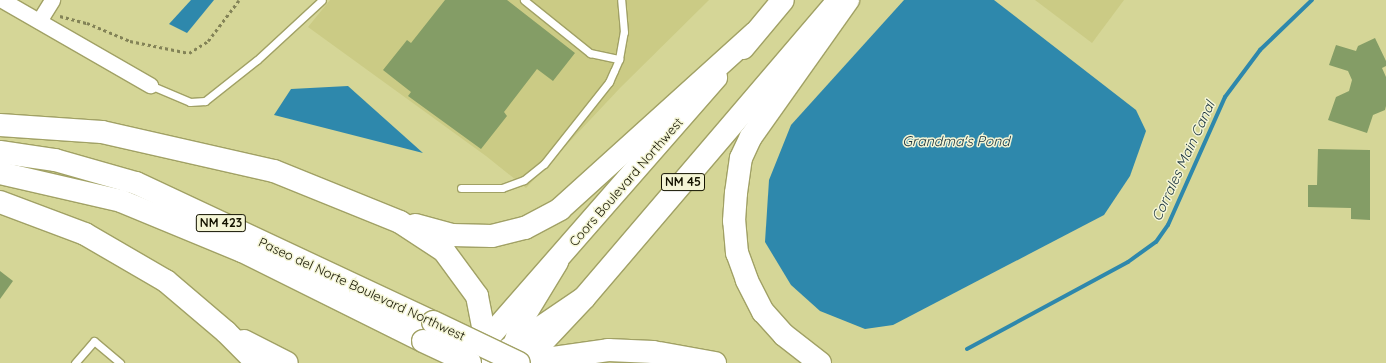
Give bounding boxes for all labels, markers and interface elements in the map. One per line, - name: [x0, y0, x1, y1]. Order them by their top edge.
- water label: Corrales Main Canal: [1148, 98, 1218, 224]
- street label: Coors Boulevard Northwest: [566, 115, 686, 249]
- water label: Grandma's Pond: [902, 133, 1010, 149]
- road number: NM 45: [661, 172, 705, 192]
- road number: NM 423: [195, 213, 247, 233]
- street label: Paseo del Norte Boulevard Northwest: [256, 234, 468, 344]

